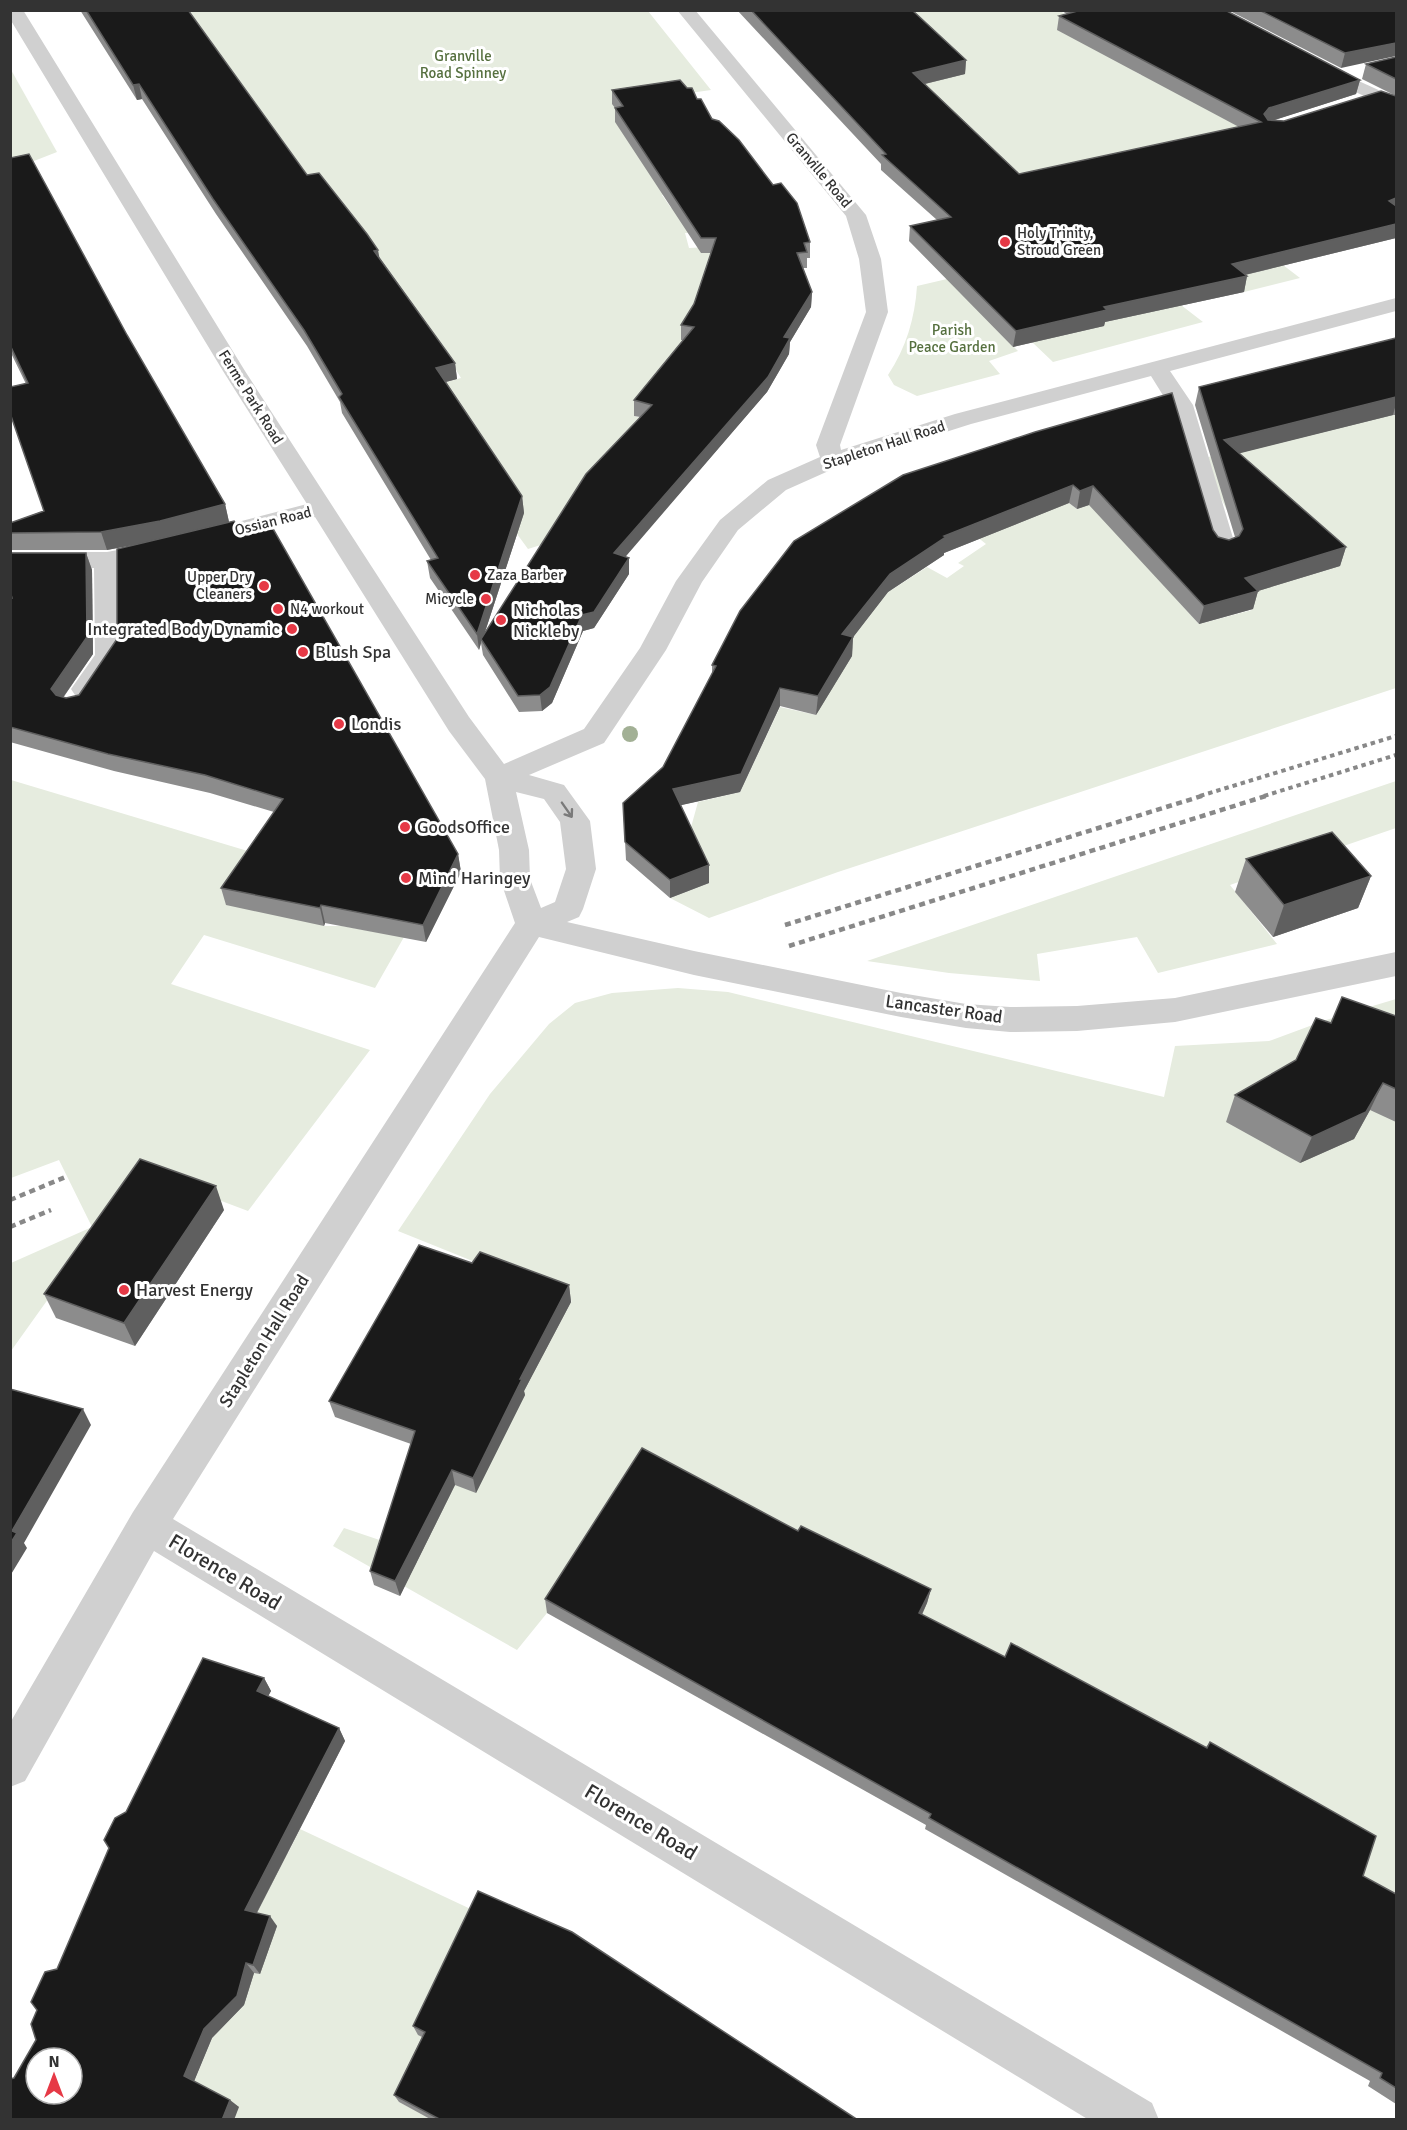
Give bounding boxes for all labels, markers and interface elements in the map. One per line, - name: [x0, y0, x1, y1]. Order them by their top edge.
- park label: Granville Road Spinney: [420, 47, 506, 82]
- street label: Granville Road: [782, 129, 856, 211]
- place label: Holy Trinity, Stroud Green: [1017, 224, 1101, 259]
- marker: Holy Trinity, Stroud Green: [998, 235, 1012, 249]
- park label: Parish Peace Garden: [908, 321, 996, 356]
- street label: Ferme Park Road: [215, 347, 287, 447]
- street label: Stapleton Hall Road: [821, 417, 947, 473]
- street label: Ossian Road: [233, 503, 313, 539]
- place label: Zaza Barber: [487, 566, 564, 584]
- place label: Upper Dry Cleaners: [187, 568, 252, 603]
- marker: Zaza Barber: [468, 568, 482, 582]
- marker: Upper Dry Cleaners: [257, 579, 271, 593]
- place label: Micycle: [425, 590, 474, 608]
- marker: Micycle: [479, 592, 493, 606]
- place label: Nicholas Nickleby: [513, 599, 580, 642]
- place label: N4 workout: [290, 600, 364, 618]
- marker: N4 workout: [271, 602, 285, 616]
- marker: Nicholas Nickleby: [494, 613, 508, 627]
- place label: Integrated Body Dynamic: [87, 618, 280, 640]
- marker: Integrated Body Dynamic: [285, 622, 299, 636]
- place label: Blush Spa: [315, 641, 391, 663]
- marker: Blush Spa: [296, 645, 310, 659]
- place label: Londis: [351, 713, 401, 735]
- marker: Londis: [332, 717, 346, 731]
- one-way arrow: [561, 801, 573, 817]
- place label: GoodsOffice: [417, 816, 510, 838]
- marker: GoodsOffice: [398, 820, 412, 834]
- place label: Mind Haringey: [418, 867, 531, 889]
- marker: Mind Haringey: [399, 871, 413, 885]
- street label: Lancaster Road: [884, 990, 1004, 1028]
- street label: Stapleton Hall Road: [214, 1271, 314, 1411]
- place label: Harvest Energy: [136, 1279, 253, 1301]
- marker: Harvest Energy: [117, 1283, 131, 1297]
- street label: Florence Road: [164, 1528, 286, 1616]
- street label: Florence Road: [580, 1778, 702, 1866]
- north arrow: [24, 2046, 84, 2106]
- text: N: [48, 2052, 60, 2072]

